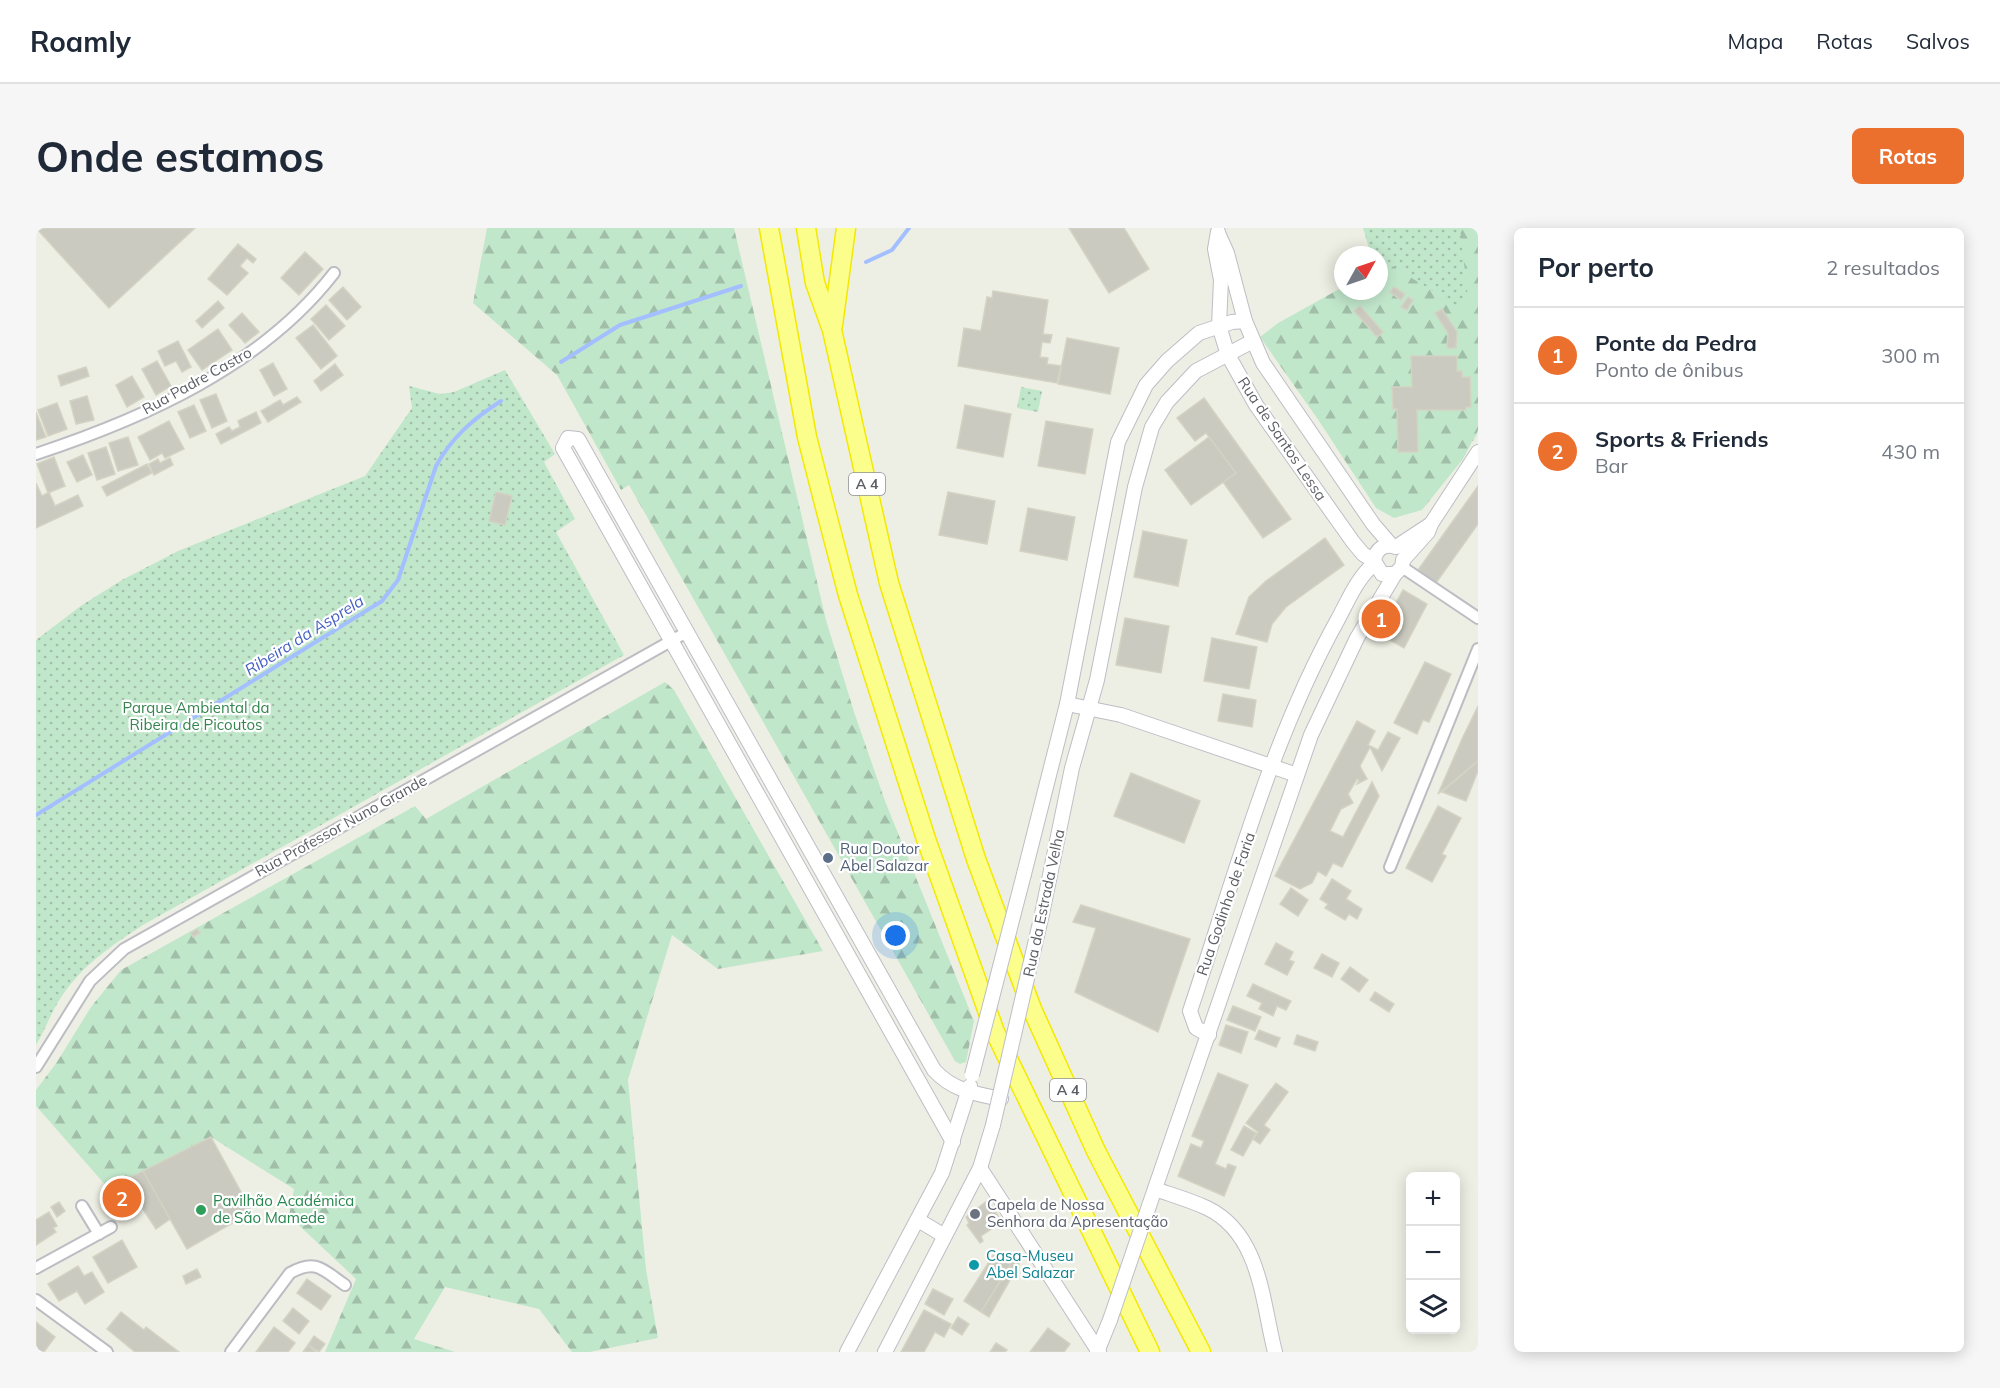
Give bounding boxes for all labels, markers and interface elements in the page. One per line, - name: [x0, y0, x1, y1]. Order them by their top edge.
- text: Roamly: [30, 24, 131, 59]
- text: Mapa: [1728, 28, 1783, 54]
- text: Rotas: [1816, 28, 1873, 54]
- text: Salvos: [1906, 28, 1970, 54]
- button: Rotas: [1852, 128, 1964, 184]
- text: Onde estamos: [36, 130, 324, 183]
- north arrow: [1334, 246, 1388, 300]
- text: Por perto: [1538, 251, 1654, 284]
- text: 2 resultados: [1826, 255, 1940, 280]
- text: Ponte da Pedra: [1595, 329, 1757, 357]
- street label: Rua Padre Castro: [139, 343, 255, 419]
- text: 1: [1552, 343, 1564, 368]
- text: 300 m: [1881, 343, 1940, 368]
- text: Ponto de ônibus: [1595, 357, 1744, 382]
- street label: Rua de Santos Lessa: [1234, 373, 1331, 504]
- text: Sports & Friends: [1595, 425, 1768, 453]
- text: 2: [1552, 439, 1564, 464]
- text: 430 m: [1881, 439, 1940, 464]
- text: Bar: [1595, 453, 1628, 478]
- road number: A 4: [849, 473, 885, 495]
- water label: Ribeira da Asprela: [241, 590, 368, 680]
- pin: 1: [1362, 596, 1400, 642]
- park label: Parque Ambiental da Ribeira de Picoutos: [123, 698, 269, 734]
- street label: Rua Professor Nuno Grande: [251, 770, 430, 881]
- street label: Rua da Estrada Velha: [1019, 827, 1068, 979]
- street label: Rua Godinho de Faria: [1192, 830, 1259, 978]
- place label: Rua Doutor Abel Salazar: [840, 839, 929, 875]
- marker: Rua Doutor Abel Salazar: [821, 851, 835, 865]
- your location: [881, 921, 910, 950]
- road number: A 4: [1050, 1079, 1086, 1101]
- map controls: [1406, 1172, 1460, 1334]
- button: +: [1406, 1172, 1460, 1226]
- pin: 2: [102, 1176, 142, 1220]
- place label: Pavilhão Académica de São Mamede: [213, 1191, 354, 1227]
- place label: Capela de Nossa Senhora da Apresentação: [987, 1195, 1168, 1231]
- marker: Pavilhão Académica de São Mamede: [194, 1203, 208, 1217]
- marker: Capela de Nossa Senhora da Apresentação: [968, 1207, 982, 1221]
- button: −: [1406, 1226, 1460, 1280]
- place label: Casa-Museu Abel Salazar: [986, 1246, 1075, 1282]
- marker: Casa-Museu Abel Salazar: [967, 1258, 981, 1272]
- button: layers: [1406, 1280, 1460, 1334]

